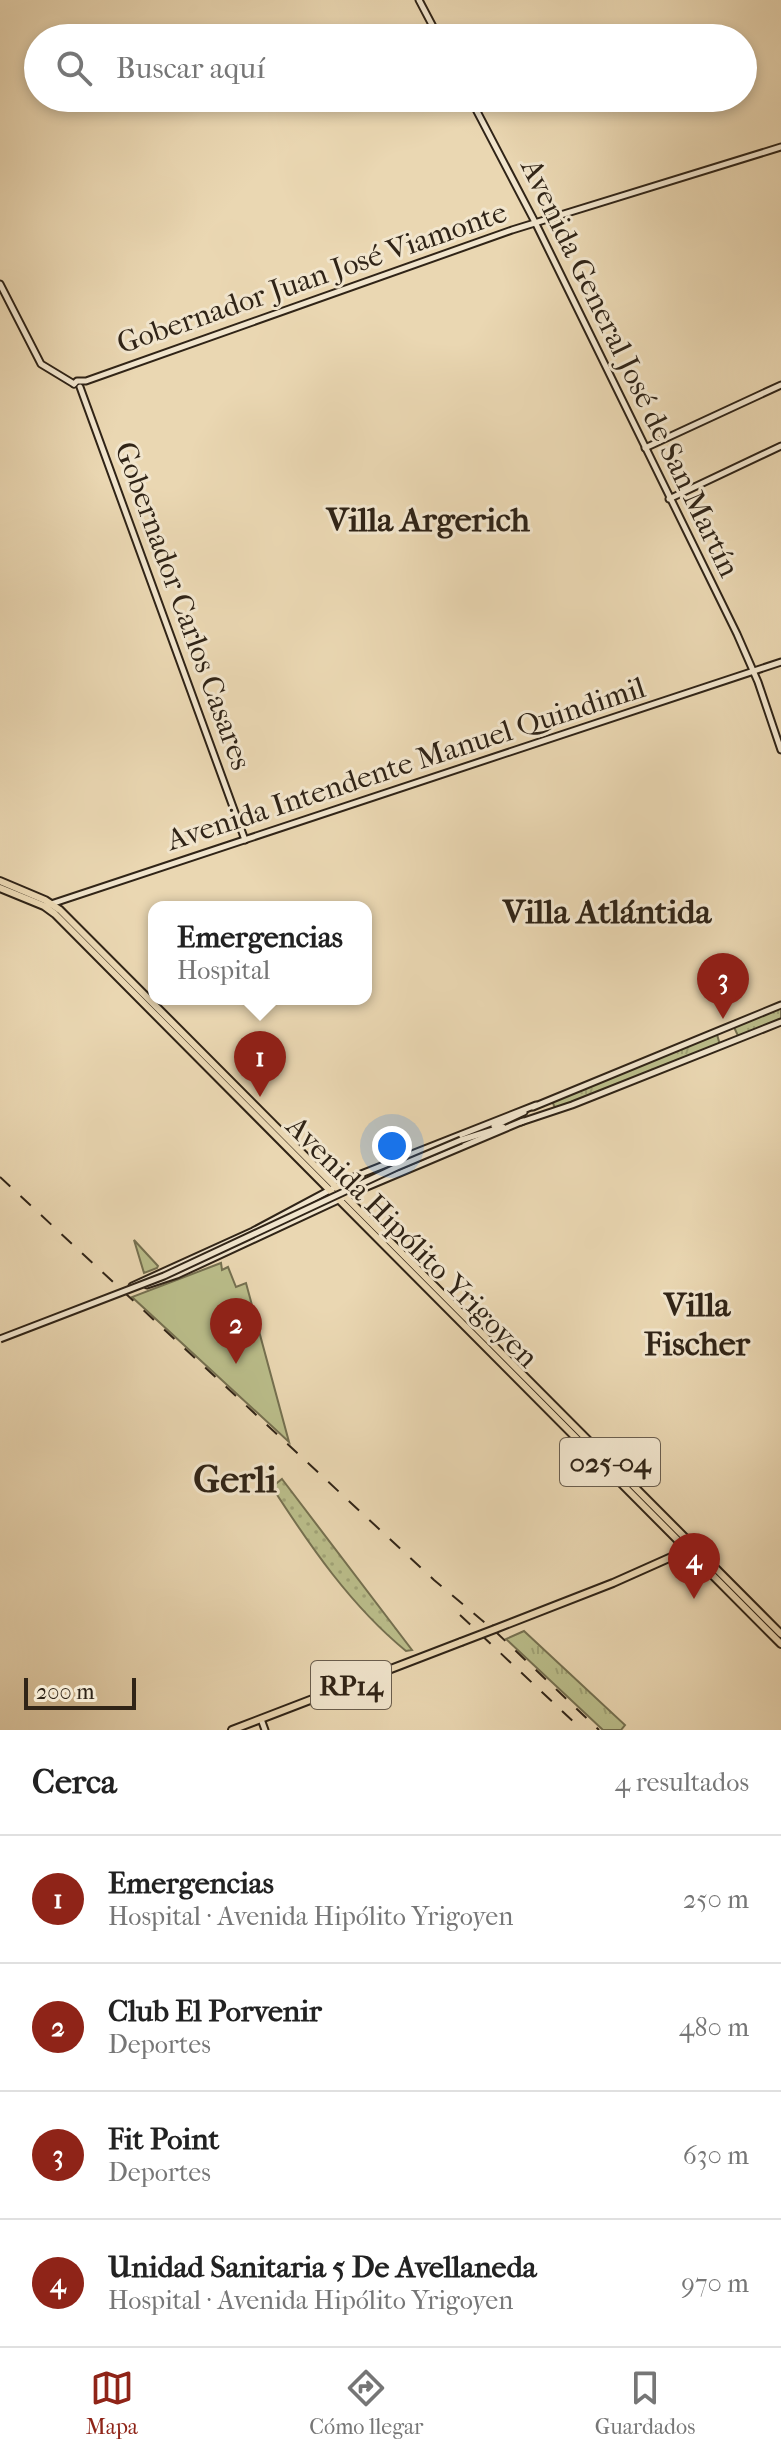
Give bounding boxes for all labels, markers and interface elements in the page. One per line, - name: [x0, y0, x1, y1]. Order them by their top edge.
- search box: [24, 24, 757, 112]
- icon: search: [52, 46, 96, 90]
- text: Buscar aquí: [116, 51, 265, 86]
- street label: Avenida General José de San Martín: [513, 152, 747, 583]
- street label: Gobernador Juan José Viamonte: [113, 195, 512, 361]
- street label: Gobernador Carlos Casares: [107, 437, 259, 775]
- district label: Villa Argerich: [325, 500, 531, 540]
- street label: Avenida Intendente Manuel Quindimil: [161, 670, 650, 858]
- district label: Villa Atlántida: [502, 892, 713, 932]
- popup: [148, 901, 372, 1005]
- text: Emergencias: [177, 920, 343, 955]
- pin: 3: [697, 953, 749, 1019]
- text: Hospital: [177, 955, 270, 986]
- pin: 1: [234, 1031, 286, 1097]
- street label: Avenida Hipólito Yrigoyen: [278, 1108, 545, 1375]
- your location: [372, 1126, 412, 1166]
- district label: Villa Fischer: [644, 1285, 750, 1364]
- pin: 2: [210, 1298, 262, 1364]
- road number: 025-04: [560, 1438, 660, 1486]
- district label: Gerli: [193, 1457, 277, 1502]
- pin: 4: [668, 1533, 720, 1599]
- road number: RP14: [311, 1661, 391, 1709]
- scale bar: [24, 1674, 136, 1710]
- text: 200 m: [36, 1679, 95, 1705]
- text: Cerca: [32, 1762, 117, 1802]
- text: 4 resultados: [615, 1767, 749, 1798]
- text: Emergencias: [108, 1866, 274, 1901]
- text: 1: [53, 1884, 63, 1915]
- text: 250 m: [683, 1884, 749, 1915]
- text: Hospital · Avenida Hipólito Yrigoyen: [108, 1901, 513, 1932]
- text: Club El Porvenir: [108, 1994, 322, 2029]
- text: 2: [51, 2012, 65, 2043]
- text: 480 m: [679, 2012, 749, 2043]
- text: Deportes: [108, 2029, 211, 2060]
- text: Fit Point: [108, 2122, 219, 2157]
- text: 3: [53, 2140, 63, 2171]
- text: 630 m: [683, 2140, 749, 2171]
- text: Deportes: [108, 2157, 211, 2188]
- text: Unidad Sanitaria 5 De Avellaneda: [108, 2250, 537, 2285]
- text: 4: [50, 2268, 66, 2299]
- text: 970 m: [681, 2268, 749, 2299]
- text: Hospital · Avenida Hipólito Yrigoyen: [108, 2285, 513, 2316]
- tab: Mapa: [86, 2366, 138, 2440]
- tab: Cómo llegar: [309, 2366, 423, 2440]
- tab: Guardados: [595, 2366, 695, 2440]

